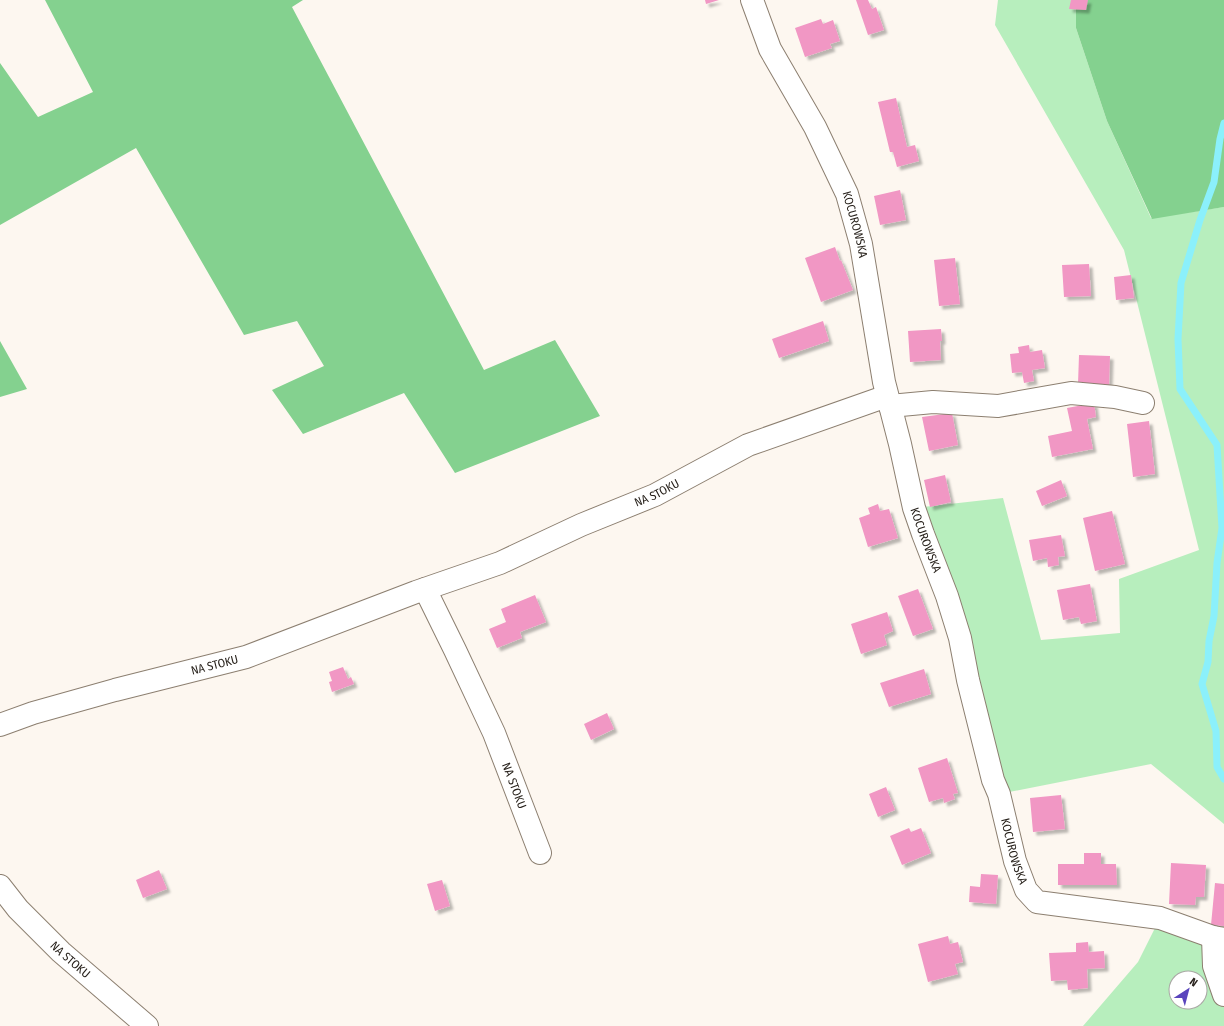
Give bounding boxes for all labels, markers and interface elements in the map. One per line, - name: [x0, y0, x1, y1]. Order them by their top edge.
- street label: KOCUROWSKA: [840, 190, 870, 259]
- street label: NA STOKU: [632, 476, 682, 510]
- street label: KOCUROWSKA: [907, 506, 944, 575]
- street label: NA STOKU: [190, 652, 240, 678]
- street label: NA STOKU: [499, 761, 529, 811]
- street label: KOCUROWSKA: [998, 817, 1030, 887]
- street label: NA STOKU: [47, 938, 93, 981]
- north arrow: [1168, 970, 1208, 1010]
- text: N: [1187, 975, 1200, 990]

